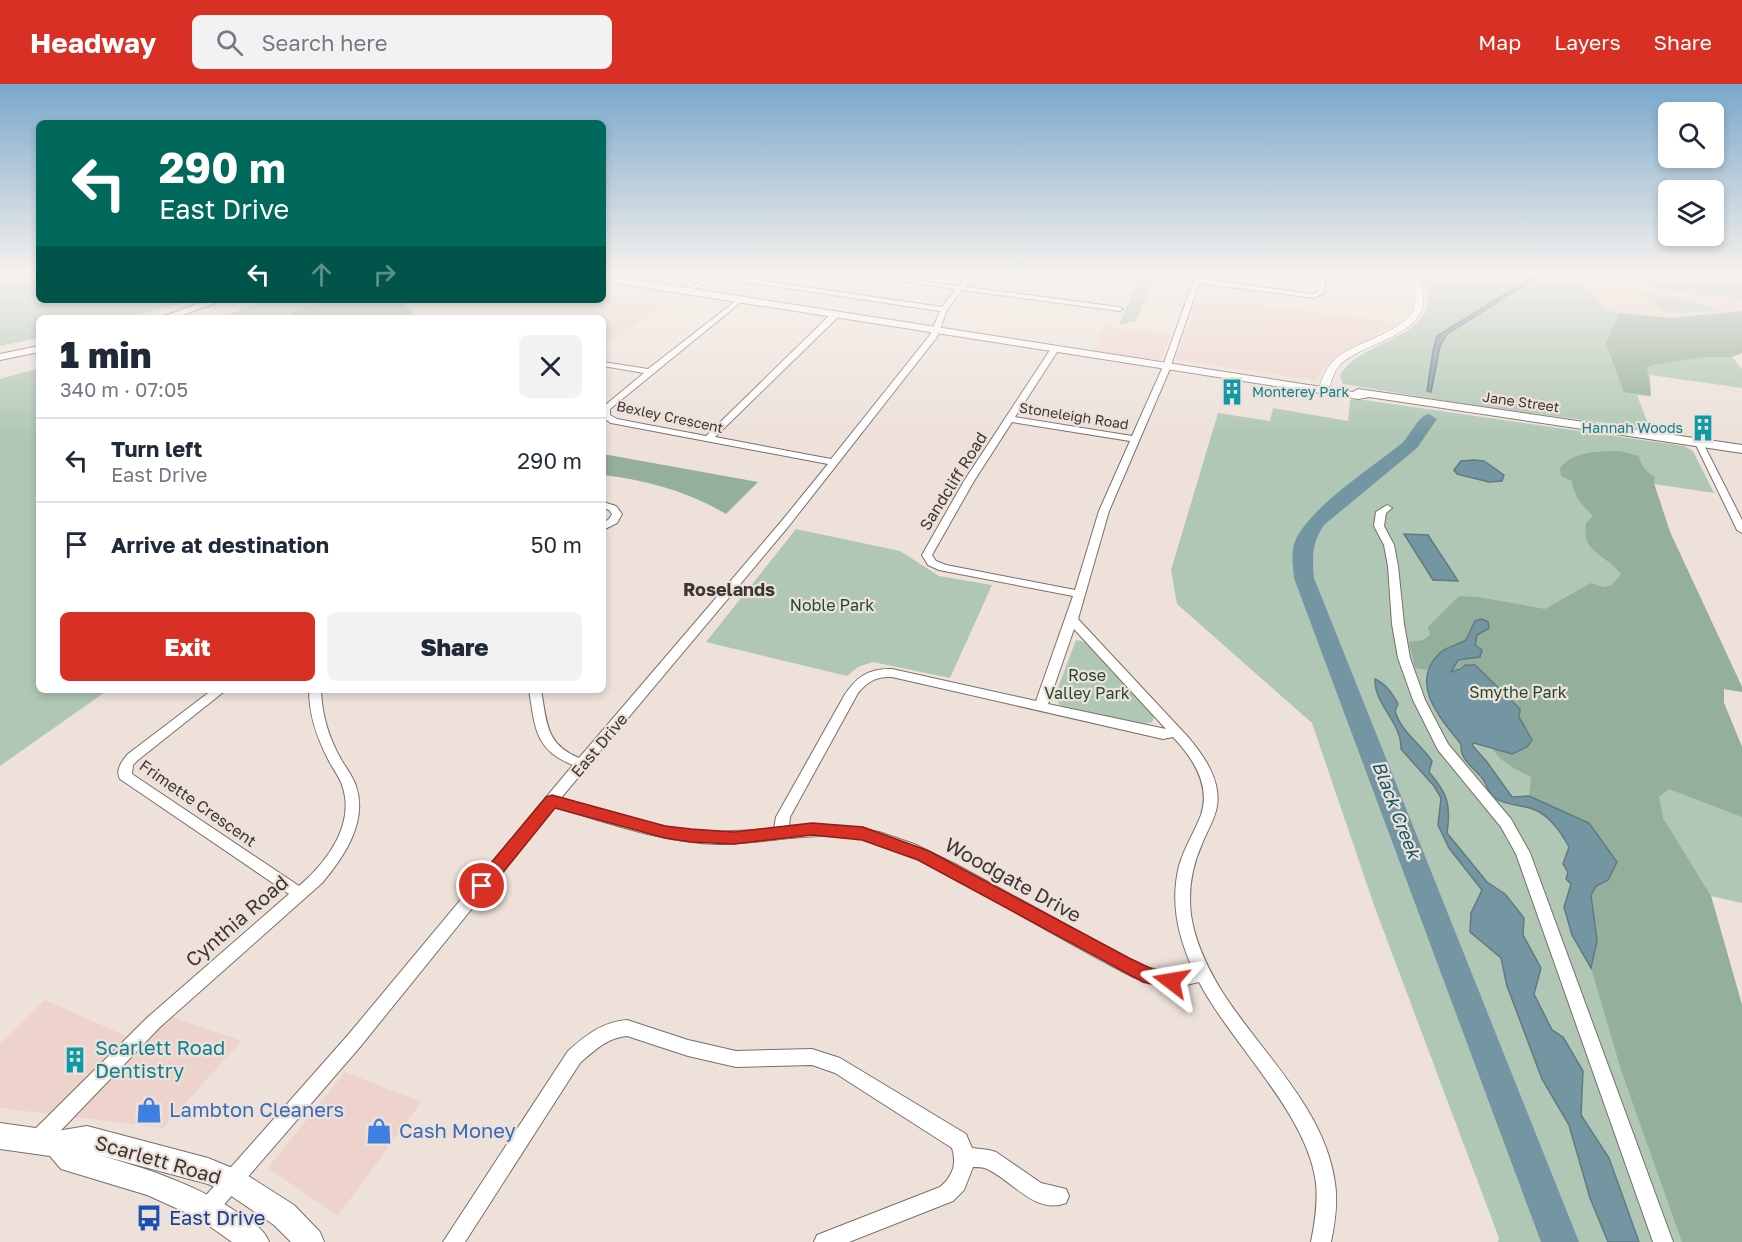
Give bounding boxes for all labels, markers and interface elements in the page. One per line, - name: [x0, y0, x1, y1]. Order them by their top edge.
- search box: [192, 15, 612, 69]
- text: Headway: [30, 26, 156, 59]
- icon: search: [213, 26, 246, 59]
- text: Search here: [261, 29, 387, 56]
- text: Map: [1478, 29, 1521, 55]
- text: Layers: [1554, 29, 1621, 55]
- text: Share: [1654, 29, 1712, 55]
- map controls: [1658, 102, 1724, 246]
- button: search: [1658, 102, 1724, 168]
- text: 290 m: [159, 142, 286, 192]
- icon: left: [60, 144, 138, 222]
- button: layers: [1658, 180, 1724, 246]
- text: East Drive: [159, 193, 289, 225]
- icon: left: [242, 258, 275, 291]
- icon: ahead: [305, 258, 338, 291]
- icon: right: [368, 258, 401, 291]
- text: 1 min: [60, 333, 151, 376]
- button: close: [519, 335, 582, 398]
- text: 340 m · 07:05: [60, 377, 188, 401]
- building icon: Monterey Park: [1217, 377, 1247, 407]
- place label: Monterey Park: [1252, 383, 1350, 400]
- street label: Jane Street: [1482, 388, 1561, 415]
- street label: Bexley Crescent: [615, 397, 725, 436]
- street label: Stoneleigh Road: [1018, 398, 1130, 433]
- building icon: Hannah Woods: [1688, 413, 1718, 443]
- place label: Hannah Woods: [1582, 419, 1683, 436]
- street label: Sandcliff Road: [915, 428, 991, 534]
- text: Turn left: [111, 435, 202, 462]
- icon: left: [60, 444, 93, 477]
- text: 290 m: [517, 447, 582, 474]
- text: East Drive: [111, 462, 207, 486]
- icon: arrive: [60, 528, 93, 561]
- text: Arrive at destination: [111, 531, 329, 558]
- text: 50 m: [531, 531, 582, 558]
- district label: Roselands: [683, 578, 775, 600]
- park label: Noble Park: [790, 595, 874, 615]
- button: Exit: [60, 612, 315, 681]
- button: Share: [327, 612, 582, 681]
- park label: Rose Valley Park: [1044, 665, 1130, 703]
- park label: Smythe Park: [1469, 682, 1567, 702]
- street label: East Drive: [567, 709, 631, 781]
- street label: Frimette Crescent: [136, 755, 260, 851]
- water label: Black Creek: [1368, 758, 1426, 863]
- street label: Woodgate Drive: [941, 832, 1086, 927]
- pin: [456, 860, 507, 911]
- street label: Cynthia Road: [180, 869, 292, 971]
- icon: arrive: [465, 869, 498, 902]
- position arrow: [1139, 949, 1203, 1013]
- place label: Scarlett Road Dentistry: [95, 1035, 225, 1082]
- building icon: Scarlett Road Dentistry: [60, 1045, 90, 1075]
- shop icon: Lambton Cleaners: [134, 1095, 164, 1125]
- place label: Lambton Cleaners: [169, 1097, 344, 1121]
- shop icon: Cash Money: [364, 1116, 394, 1146]
- place label: Cash Money: [399, 1118, 516, 1142]
- street label: Scarlett Road: [92, 1130, 224, 1189]
- bus stop icon: East Drive: [134, 1203, 164, 1233]
- place label: East Drive: [169, 1205, 265, 1229]

